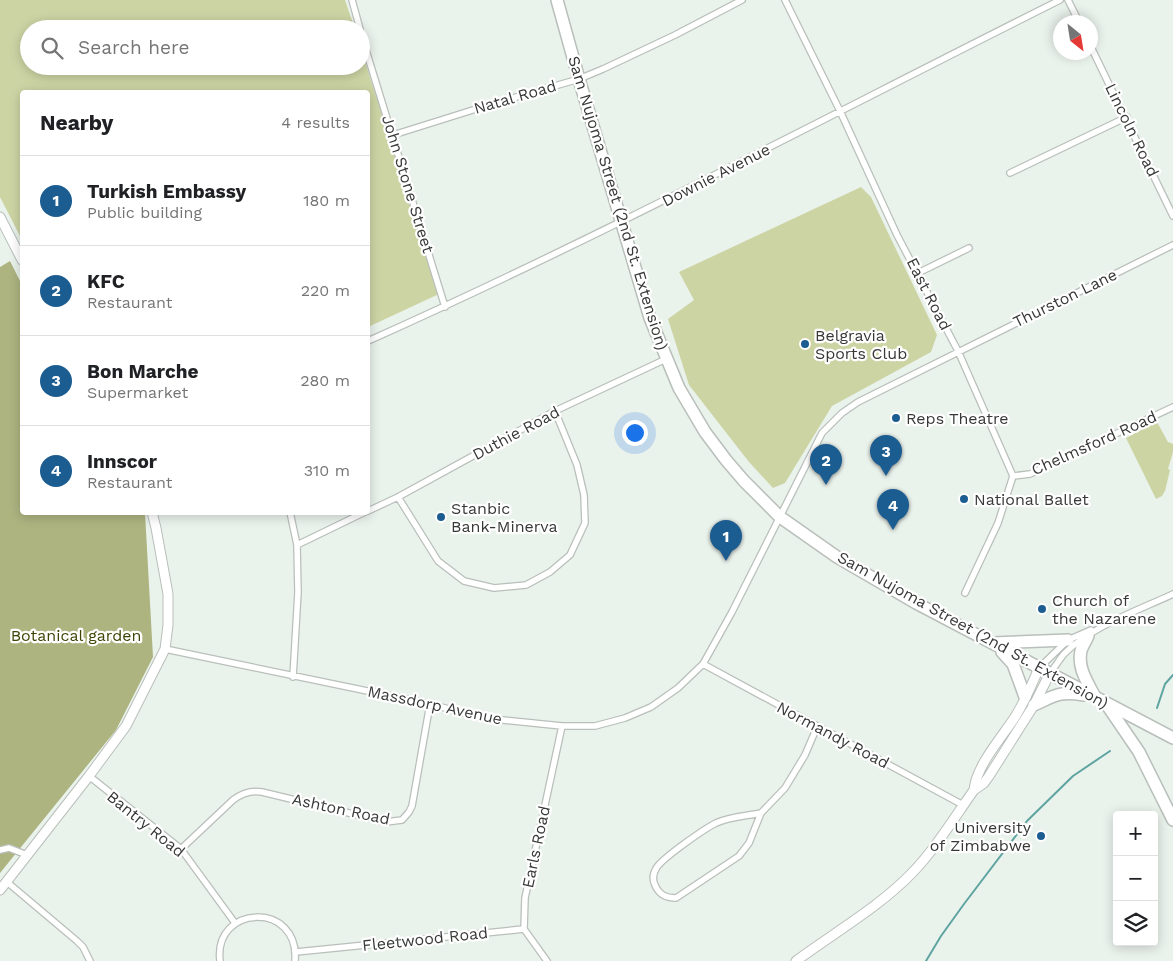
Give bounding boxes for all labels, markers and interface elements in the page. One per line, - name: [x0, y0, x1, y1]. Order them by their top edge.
- north arrow: [1053, 15, 1098, 60]
- search box: [20, 20, 370, 75]
- icon: search: [38, 34, 66, 62]
- text: Search here: [78, 36, 189, 59]
- street label: Sam Nujoma Street (2nd St. Extension): [564, 54, 672, 352]
- street label: Natal Road: [472, 76, 558, 118]
- street label: Lincoln Road: [1101, 80, 1163, 180]
- text: Nearby: [40, 110, 113, 135]
- text: 4 results: [281, 113, 350, 132]
- street label: John Stone Street: [378, 113, 438, 255]
- street label: Downie Avenue: [659, 140, 773, 210]
- text: Turkish Embassy: [87, 180, 246, 203]
- text: 1: [53, 191, 59, 210]
- text: 180 m: [303, 191, 350, 210]
- text: Public building: [87, 203, 202, 222]
- street label: East Road: [903, 255, 955, 333]
- street label: Thurston Lane: [1010, 265, 1120, 331]
- text: KFC: [87, 270, 125, 293]
- text: 2: [51, 281, 61, 300]
- text: 220 m: [301, 281, 350, 300]
- text: Restaurant: [87, 293, 173, 312]
- place label: Belgravia Sports Club: [815, 326, 907, 363]
- marker: Belgravia Sports Club: [799, 338, 811, 350]
- text: Bon Marche: [87, 360, 198, 383]
- text: 3: [51, 371, 61, 390]
- text: 280 m: [300, 371, 350, 390]
- text: Supermarket: [87, 383, 188, 402]
- street label: Duthie Road: [469, 402, 563, 464]
- street label: Chelmsford Road: [1028, 407, 1160, 479]
- place label: Reps Theatre: [906, 409, 1009, 428]
- marker: Reps Theatre: [890, 412, 902, 424]
- your location: [622, 420, 648, 446]
- pin: 3: [870, 435, 902, 476]
- pin: 2: [810, 444, 842, 485]
- text: Innscor: [87, 450, 157, 473]
- text: 4: [51, 461, 61, 480]
- text: 310 m: [304, 461, 350, 480]
- text: Restaurant: [87, 473, 173, 492]
- pin: 4: [877, 489, 909, 530]
- place label: National Ballet: [974, 490, 1089, 509]
- marker: National Ballet: [958, 493, 970, 505]
- place label: Stanbic Bank-Minerva: [451, 499, 558, 536]
- marker: Stanbic Bank-Minerva: [435, 511, 447, 523]
- pin: 1: [710, 520, 742, 561]
- street label: Sam Nujoma Street (2nd St. Extension): [834, 547, 1112, 713]
- place label: Church of the Nazarene: [1052, 591, 1156, 628]
- marker: Church of the Nazarene: [1036, 603, 1048, 615]
- park label: Botanical garden: [11, 626, 141, 645]
- street label: Massdorp Avenue: [366, 681, 504, 729]
- street label: Normandy Road: [774, 697, 892, 773]
- street label: Bantry Road: [103, 787, 189, 861]
- street label: Ashton Road: [290, 789, 392, 829]
- street label: Earls Road: [518, 804, 554, 890]
- map controls: [1113, 811, 1158, 946]
- button: +: [1113, 811, 1158, 856]
- place label: University of Zimbabwe: [930, 818, 1032, 855]
- marker: University of Zimbabwe: [1035, 830, 1047, 842]
- button: −: [1113, 856, 1158, 901]
- button: layers: [1113, 901, 1158, 946]
- street label: Fleetwood Road: [361, 923, 489, 955]

